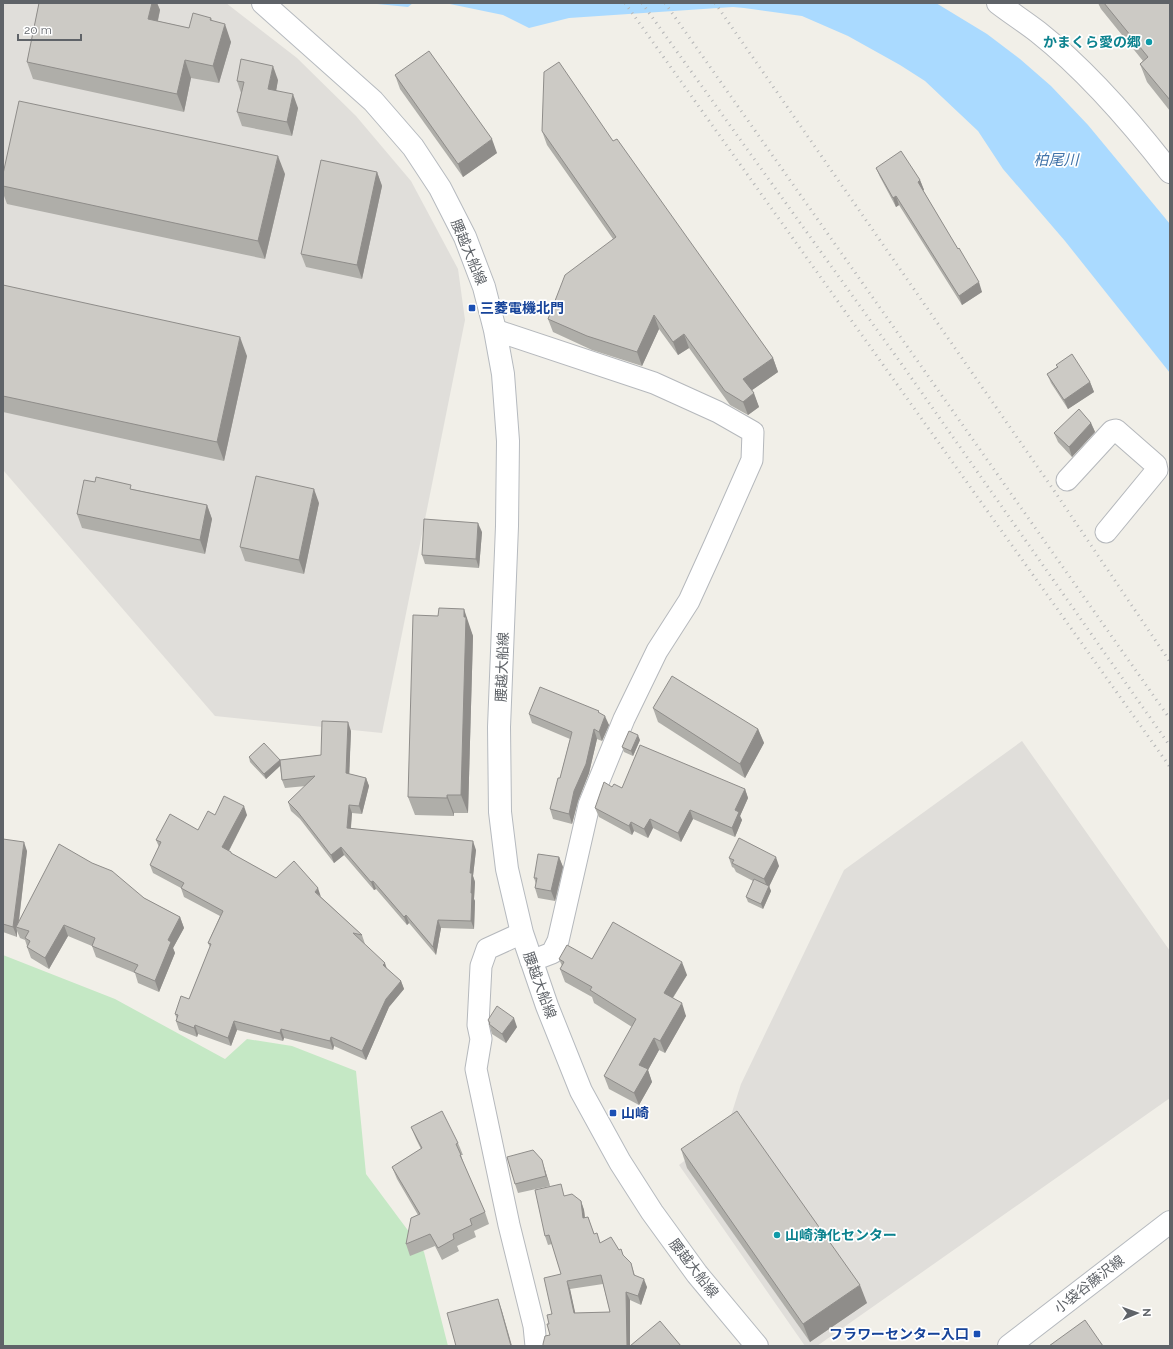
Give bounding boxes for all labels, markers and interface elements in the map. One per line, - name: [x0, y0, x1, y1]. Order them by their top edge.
- scale bar: [18, 16, 81, 42]
- text: 20 m: [24, 23, 52, 37]
- place label: かまくら愛の郷: [1043, 34, 1141, 50]
- marker: かまくら愛の郷: [1144, 37, 1154, 47]
- water label: 柏尾川: [1033, 151, 1080, 169]
- street label: 腰越大船線: [448, 217, 490, 287]
- place label: 三菱電機北門: [480, 300, 564, 316]
- marker: 三菱電機北門: [467, 303, 477, 313]
- street label: 腰越大船線: [493, 632, 511, 702]
- street label: 腰越大船線: [521, 949, 559, 1021]
- place label: 山崎: [621, 1105, 649, 1121]
- marker: 山崎: [608, 1108, 618, 1118]
- place label: 山崎浄化センター: [785, 1227, 897, 1243]
- marker: 山崎浄化センター: [772, 1230, 782, 1240]
- street label: 腰越大船線: [666, 1235, 722, 1301]
- street label: 小袋谷藤沢線: [1051, 1252, 1127, 1316]
- north arrow: [1117, 1293, 1157, 1333]
- text: N: [1140, 1308, 1153, 1317]
- place label: フラワーセンター入口: [829, 1326, 969, 1342]
- marker: フラワーセンター入口: [972, 1329, 982, 1339]

